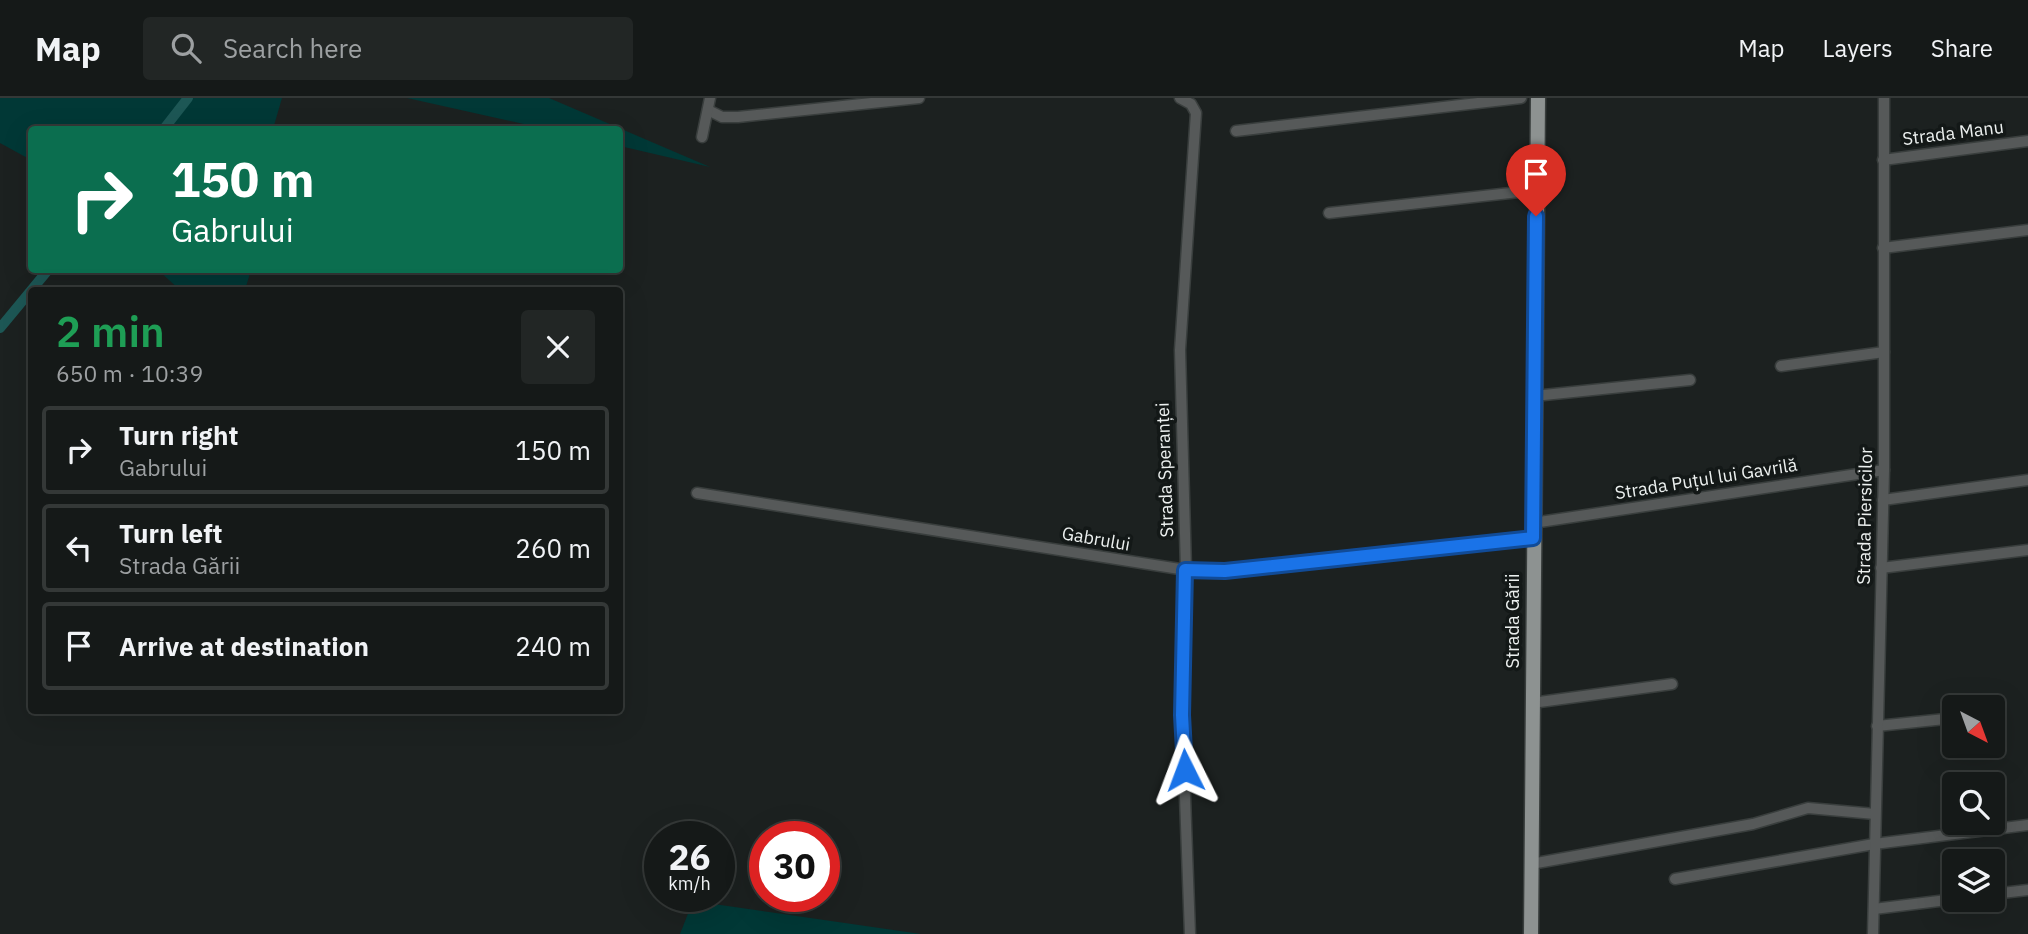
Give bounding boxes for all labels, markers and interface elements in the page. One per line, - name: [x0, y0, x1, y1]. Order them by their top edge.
- search box: [143, 17, 633, 80]
- text: Map: [35, 27, 101, 70]
- icon: search: [167, 29, 205, 67]
- text: Search here: [223, 31, 362, 65]
- text: Map: [1738, 32, 1785, 64]
- text: Layers: [1823, 32, 1893, 64]
- text: Share: [1931, 32, 1993, 64]
- street label: Strada Manu: [1901, 115, 2005, 150]
- pin: [1506, 144, 1566, 216]
- text: 150 m: [171, 147, 315, 210]
- icon: right: [56, 154, 147, 245]
- icon: arrive: [1517, 155, 1555, 193]
- text: Gabrului: [171, 209, 294, 251]
- text: 2 min: [56, 304, 165, 359]
- button: close: [521, 310, 595, 384]
- text: 650 m · 10:39: [56, 358, 203, 388]
- street label: Strada Speranței: [1151, 402, 1178, 538]
- text: Turn right: [119, 418, 238, 452]
- icon: right: [60, 431, 98, 469]
- text: 150 m: [515, 433, 591, 467]
- street label: Strada Piersicilor: [1852, 447, 1877, 585]
- text: Gabrului: [119, 452, 207, 482]
- street label: Strada Puțul lui Gavrilă: [1613, 453, 1799, 504]
- text: Turn left: [119, 516, 222, 550]
- street label: Gabrului: [1060, 521, 1132, 556]
- icon: left: [60, 529, 98, 567]
- text: 260 m: [515, 531, 591, 565]
- text: Strada Gării: [119, 550, 240, 580]
- street label: Strada Gării: [1501, 574, 1524, 668]
- icon: arrive: [60, 627, 98, 665]
- text: Arrive at destination: [119, 629, 369, 663]
- text: 240 m: [515, 629, 591, 663]
- north arrow: [1942, 695, 2006, 758]
- map controls: [1942, 695, 2005, 912]
- position arrow: [1148, 733, 1222, 807]
- button: search: [1942, 772, 2005, 835]
- speed limit sign: 30: [749, 821, 840, 912]
- text: 26: [668, 834, 711, 880]
- button: layers: [1942, 849, 2005, 912]
- text: km/h: [668, 872, 711, 895]

